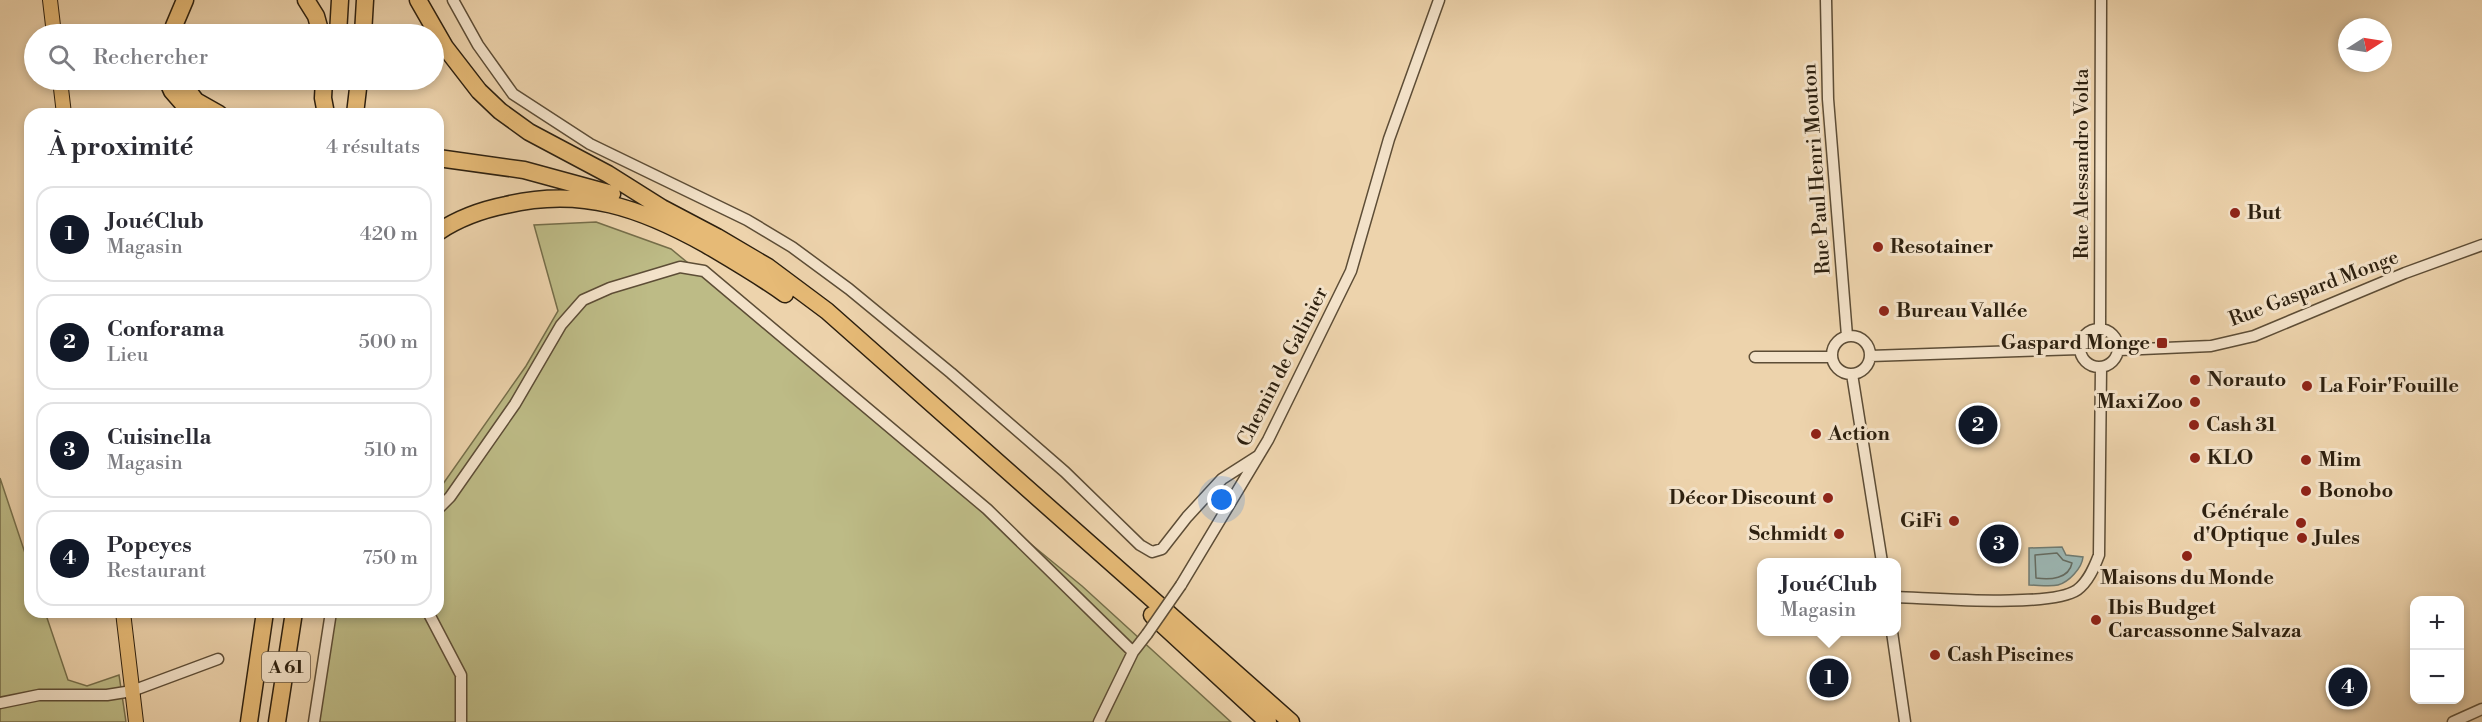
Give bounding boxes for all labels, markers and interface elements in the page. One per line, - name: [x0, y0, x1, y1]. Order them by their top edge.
- north arrow: [2338, 18, 2392, 72]
- search box: [24, 24, 444, 90]
- icon: search: [45, 41, 78, 74]
- text: Rechercher: [93, 44, 208, 71]
- street label: Rue Paul Henri Mouton: [1797, 62, 1837, 275]
- street label: Rue Alessandro Volta: [2070, 68, 2095, 260]
- text: À proximité: [48, 131, 193, 163]
- text: 4 résultats: [326, 135, 420, 160]
- place label: But: [2247, 201, 2282, 226]
- marker: But: [2228, 206, 2242, 220]
- text: JouéClub: [107, 208, 204, 235]
- text: 1: [65, 222, 74, 247]
- text: 420 m: [360, 222, 418, 247]
- text: Magasin: [107, 235, 183, 260]
- place label: Resotainer: [1890, 235, 1993, 260]
- marker: Resotainer: [1871, 240, 1885, 254]
- street label: Rue Gaspard Monge: [2226, 245, 2402, 333]
- street label: Chemin de Galinier: [1232, 283, 1334, 451]
- place label: Bureau Vallée: [1896, 299, 2028, 324]
- marker: Bureau Vallée: [1877, 304, 1891, 318]
- text: Conforama: [107, 316, 224, 343]
- text: 2: [63, 330, 76, 355]
- text: 500 m: [359, 330, 418, 355]
- place label: Gaspard Monge: [2001, 331, 2150, 356]
- marker: Gaspard Monge: [2155, 336, 2169, 350]
- text: Lieu: [107, 343, 148, 368]
- place label: Norauto: [2207, 368, 2286, 393]
- marker: Norauto: [2188, 373, 2202, 387]
- place label: La Foir'Fouille: [2319, 374, 2459, 399]
- marker: La Foir'Fouille: [2300, 379, 2314, 393]
- place label: Maxi Zoo: [2097, 390, 2183, 415]
- marker: Maxi Zoo: [2188, 395, 2202, 409]
- pin: 2: [1958, 402, 1998, 448]
- place label: Cash 31: [2206, 413, 2277, 438]
- marker: Cash 31: [2187, 418, 2201, 432]
- place label: Action: [1827, 422, 1891, 447]
- text: Cuisinella: [107, 424, 211, 451]
- marker: Action: [1809, 427, 1823, 441]
- text: 3: [63, 438, 76, 463]
- text: 510 m: [364, 438, 418, 463]
- place label: KLO: [2207, 446, 2253, 471]
- place label: Mim: [2318, 448, 2361, 473]
- text: Magasin: [107, 451, 183, 476]
- marker: KLO: [2188, 451, 2202, 465]
- marker: Mim: [2299, 453, 2313, 467]
- place label: Bonobo: [2318, 479, 2393, 504]
- marker: Bonobo: [2299, 484, 2313, 498]
- your location: [1207, 485, 1236, 514]
- place label: Décor Discount: [1669, 486, 1817, 511]
- marker: Décor Discount: [1821, 491, 1835, 505]
- place label: Générale d'Optique: [2193, 500, 2289, 548]
- place label: GiFi: [1900, 509, 1943, 534]
- marker: GiFi: [1947, 514, 1961, 528]
- marker: Générale d'Optique: [2294, 516, 2308, 530]
- place label: Schmidt: [1749, 522, 1828, 547]
- pin: 3: [1980, 522, 2018, 566]
- place label: Jules: [2311, 526, 2360, 551]
- marker: Schmidt: [1832, 527, 1846, 541]
- marker: Jules: [2295, 531, 2309, 545]
- text: Popeyes: [107, 532, 192, 559]
- text: 4: [63, 546, 76, 571]
- text: 750 m: [362, 546, 418, 571]
- marker: Maisons du Monde: [2180, 549, 2194, 563]
- popup: [1757, 558, 1901, 636]
- text: Restaurant: [107, 559, 206, 584]
- place label: Maisons du Monde: [2100, 566, 2274, 591]
- text: JouéClub: [1781, 571, 1877, 598]
- place label: Ibis Budget Carcassonne Salvaza: [2108, 596, 2302, 644]
- map controls: [2410, 596, 2464, 704]
- button: +: [2410, 596, 2464, 650]
- text: Magasin: [1781, 598, 1856, 623]
- marker: Ibis Budget Carcassonne Salvaza: [2089, 613, 2103, 627]
- place label: Cash Piscines: [1947, 643, 2074, 668]
- marker: Cash Piscines: [1928, 648, 1942, 662]
- button: −: [2410, 650, 2464, 704]
- road number: A 61: [262, 652, 310, 682]
- pin: 1: [1810, 656, 1848, 700]
- pin: 4: [2328, 664, 2368, 710]

